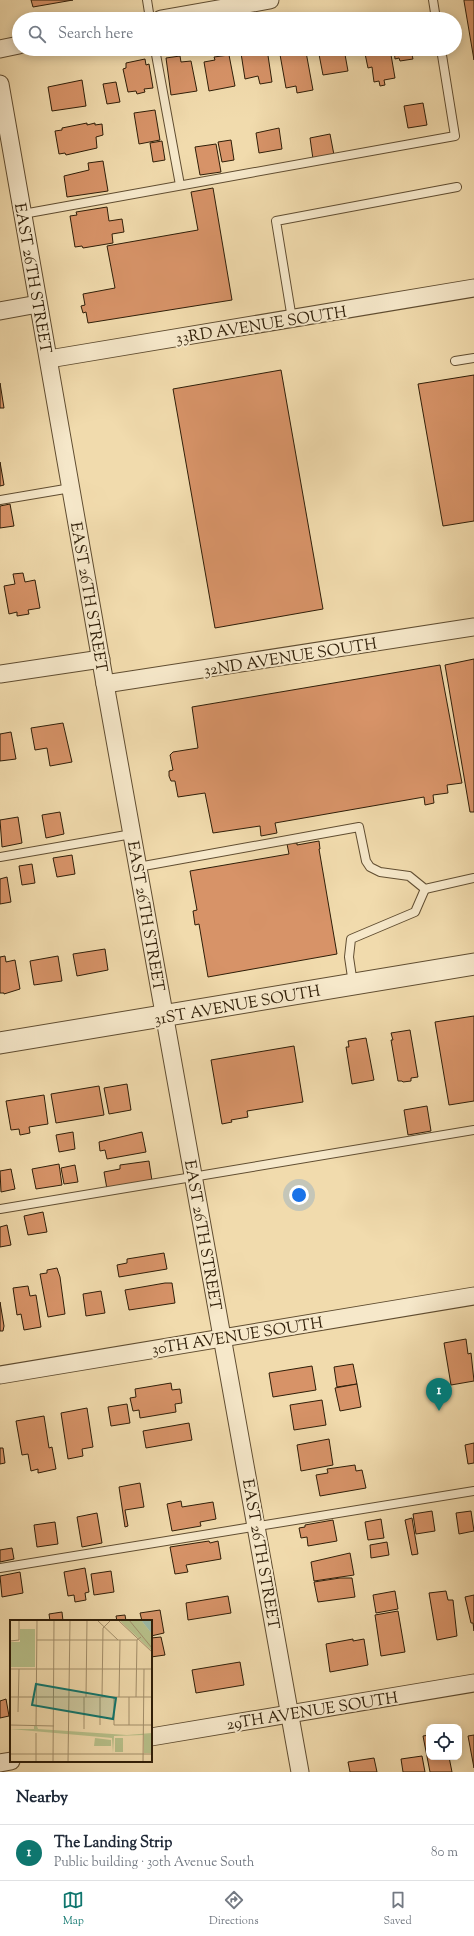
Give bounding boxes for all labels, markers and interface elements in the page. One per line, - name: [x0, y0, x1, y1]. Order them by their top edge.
- search box: [12, 12, 462, 56]
- icon: search: [26, 23, 48, 45]
- text: Search here: [58, 24, 133, 45]
- street label: EAST 26TH STREET: [7, 201, 56, 355]
- street label: 33RD AVENUE SOUTH: [174, 302, 349, 351]
- street label: EAST 26TH STREET: [63, 520, 112, 674]
- street label: 32ND AVENUE SOUTH: [202, 633, 379, 684]
- street label: EAST 26TH STREET: [120, 839, 169, 993]
- street label: 31ST AVENUE SOUTH: [153, 980, 323, 1032]
- street label: EAST 26TH STREET: [177, 1158, 226, 1312]
- your location: [289, 1185, 309, 1205]
- street label: 30TH AVENUE SOUTH: [150, 1313, 325, 1362]
- pin: 1: [426, 1378, 452, 1411]
- street label: EAST 26TH STREET: [235, 1477, 284, 1631]
- inset map: [10, 1620, 152, 1762]
- street label: 29TH AVENUE SOUTH: [225, 1687, 400, 1737]
- map controls: [426, 1724, 462, 1760]
- button: locate: [426, 1724, 462, 1760]
- text: Nearby: [16, 1786, 68, 1810]
- text: The Landing Strip: [54, 1833, 172, 1854]
- text: 1: [27, 1844, 31, 1862]
- text: 80 m: [431, 1844, 458, 1862]
- text: Public building · 30th Avenue South: [54, 1854, 254, 1872]
- tab: Map: [62, 1889, 84, 1929]
- tab: Directions: [209, 1889, 259, 1929]
- tab: Saved: [383, 1889, 412, 1929]

